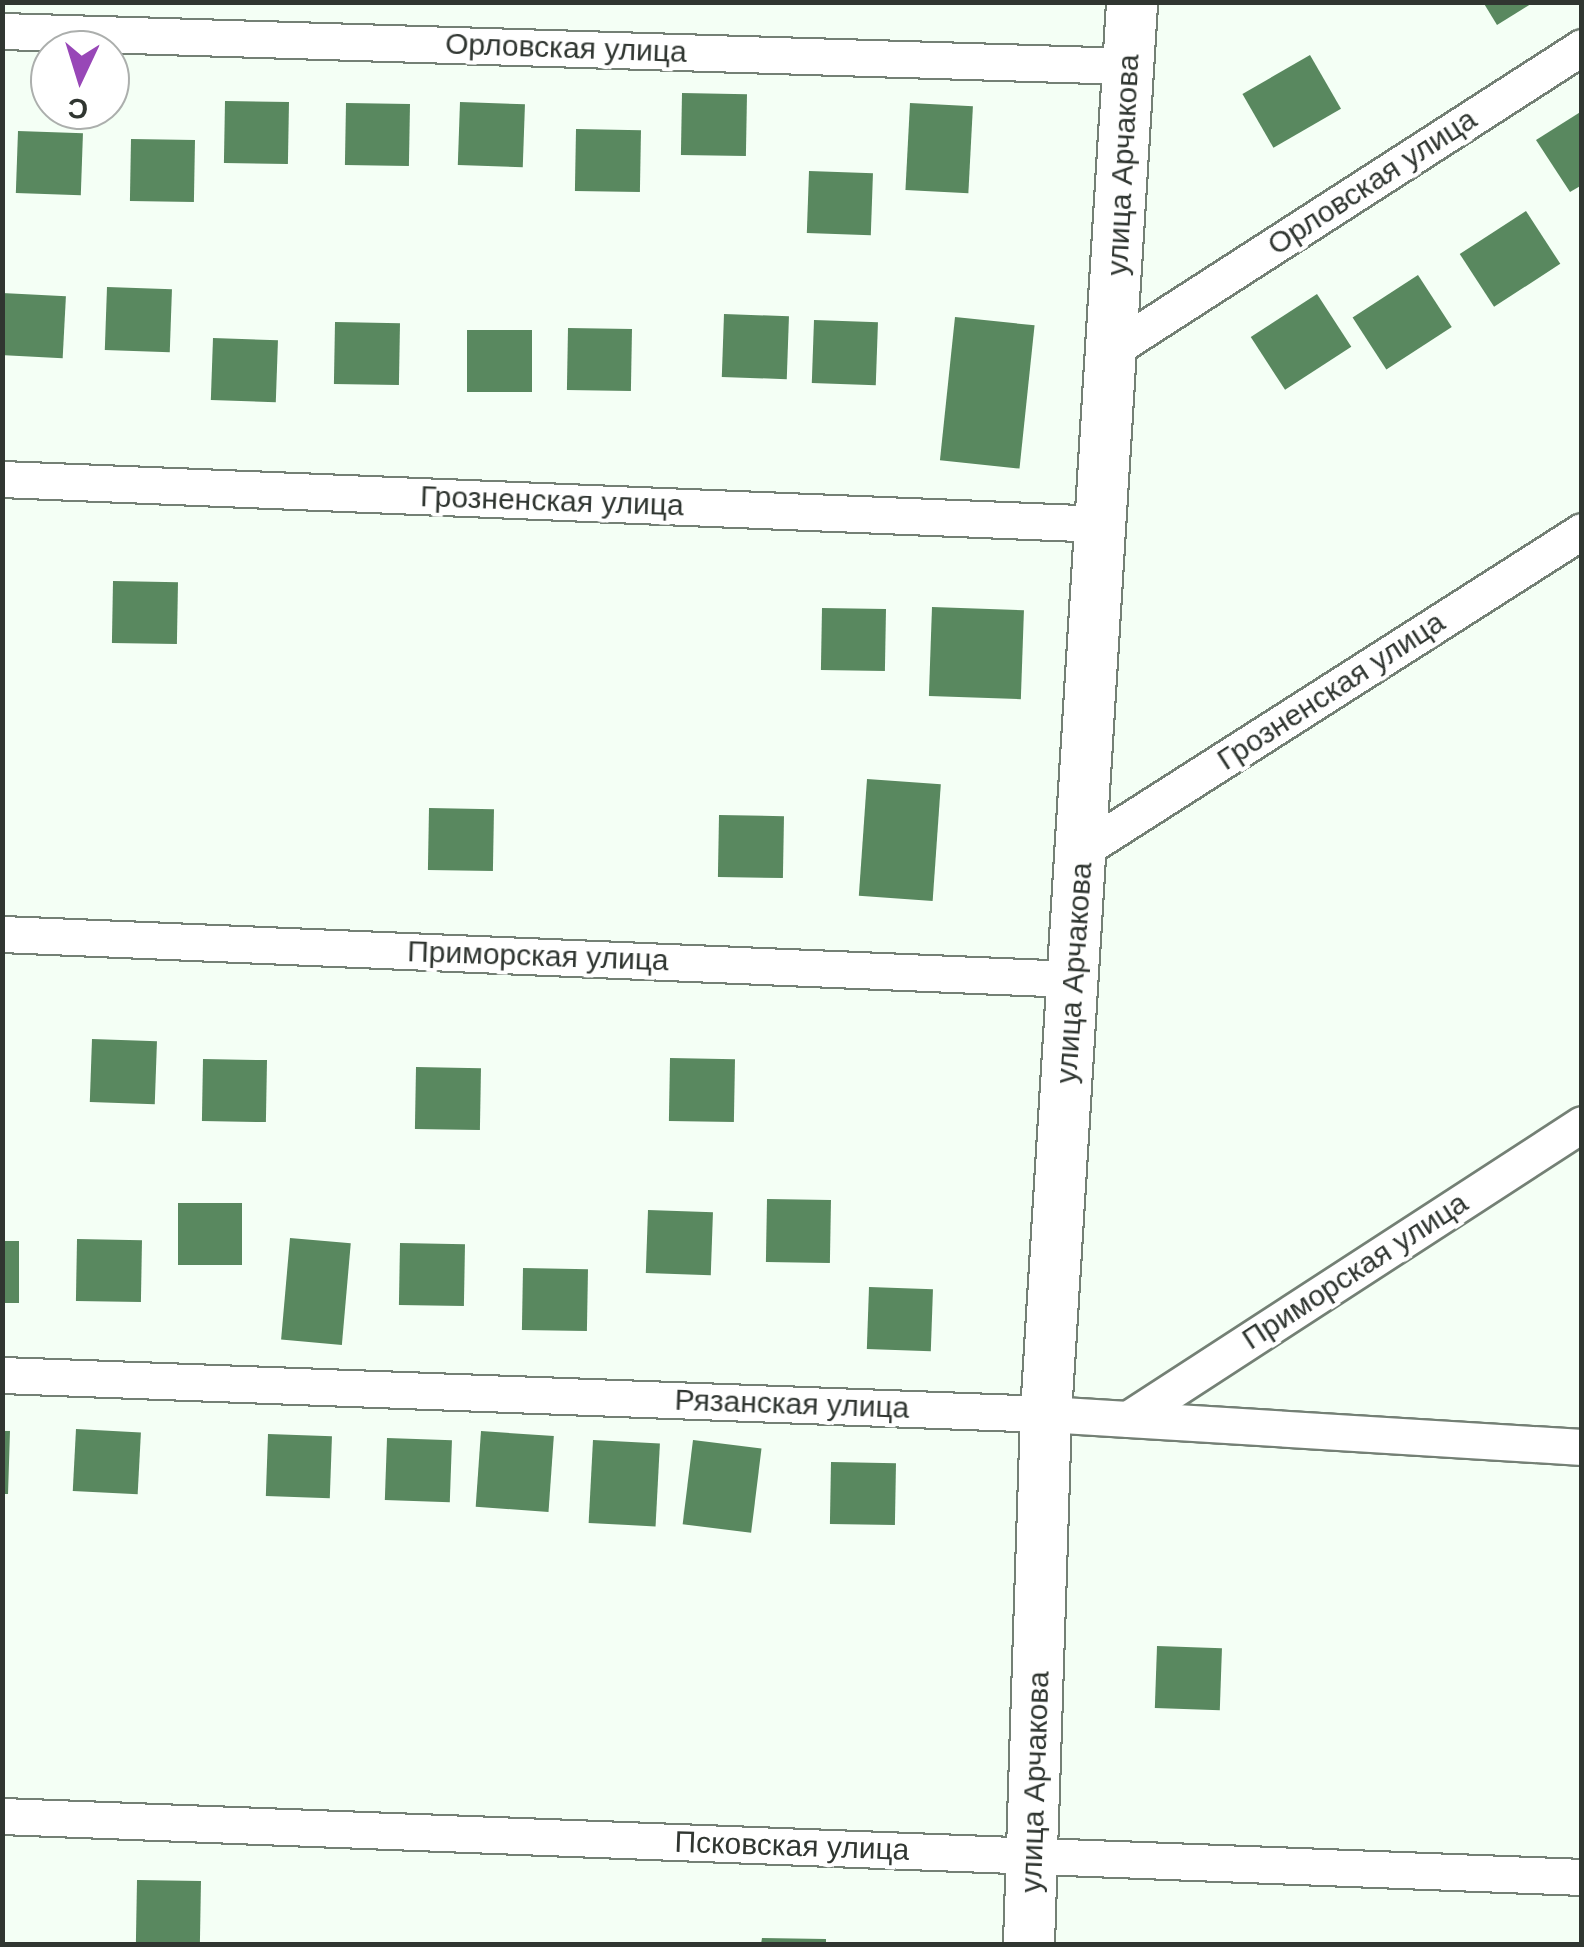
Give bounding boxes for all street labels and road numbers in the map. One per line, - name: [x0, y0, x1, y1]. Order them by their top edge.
- street label: Орловская улица: [445, 26, 687, 70]
- street label: улица Арчакова: [1099, 53, 1147, 277]
- street label: Орловская улица: [1261, 101, 1483, 263]
- street label: Грозненская улица: [420, 478, 684, 524]
- street label: Грозненская улица: [1211, 604, 1451, 778]
- street label: улица Арчакова: [1048, 861, 1100, 1085]
- street label: Приморская улица: [407, 933, 669, 979]
- street label: Приморская улица: [1236, 1185, 1474, 1357]
- street label: Рязанская улица: [674, 1382, 910, 1426]
- street label: улица Арчакова: [1013, 1671, 1057, 1893]
- street label: Псковская улица: [674, 1824, 910, 1868]

